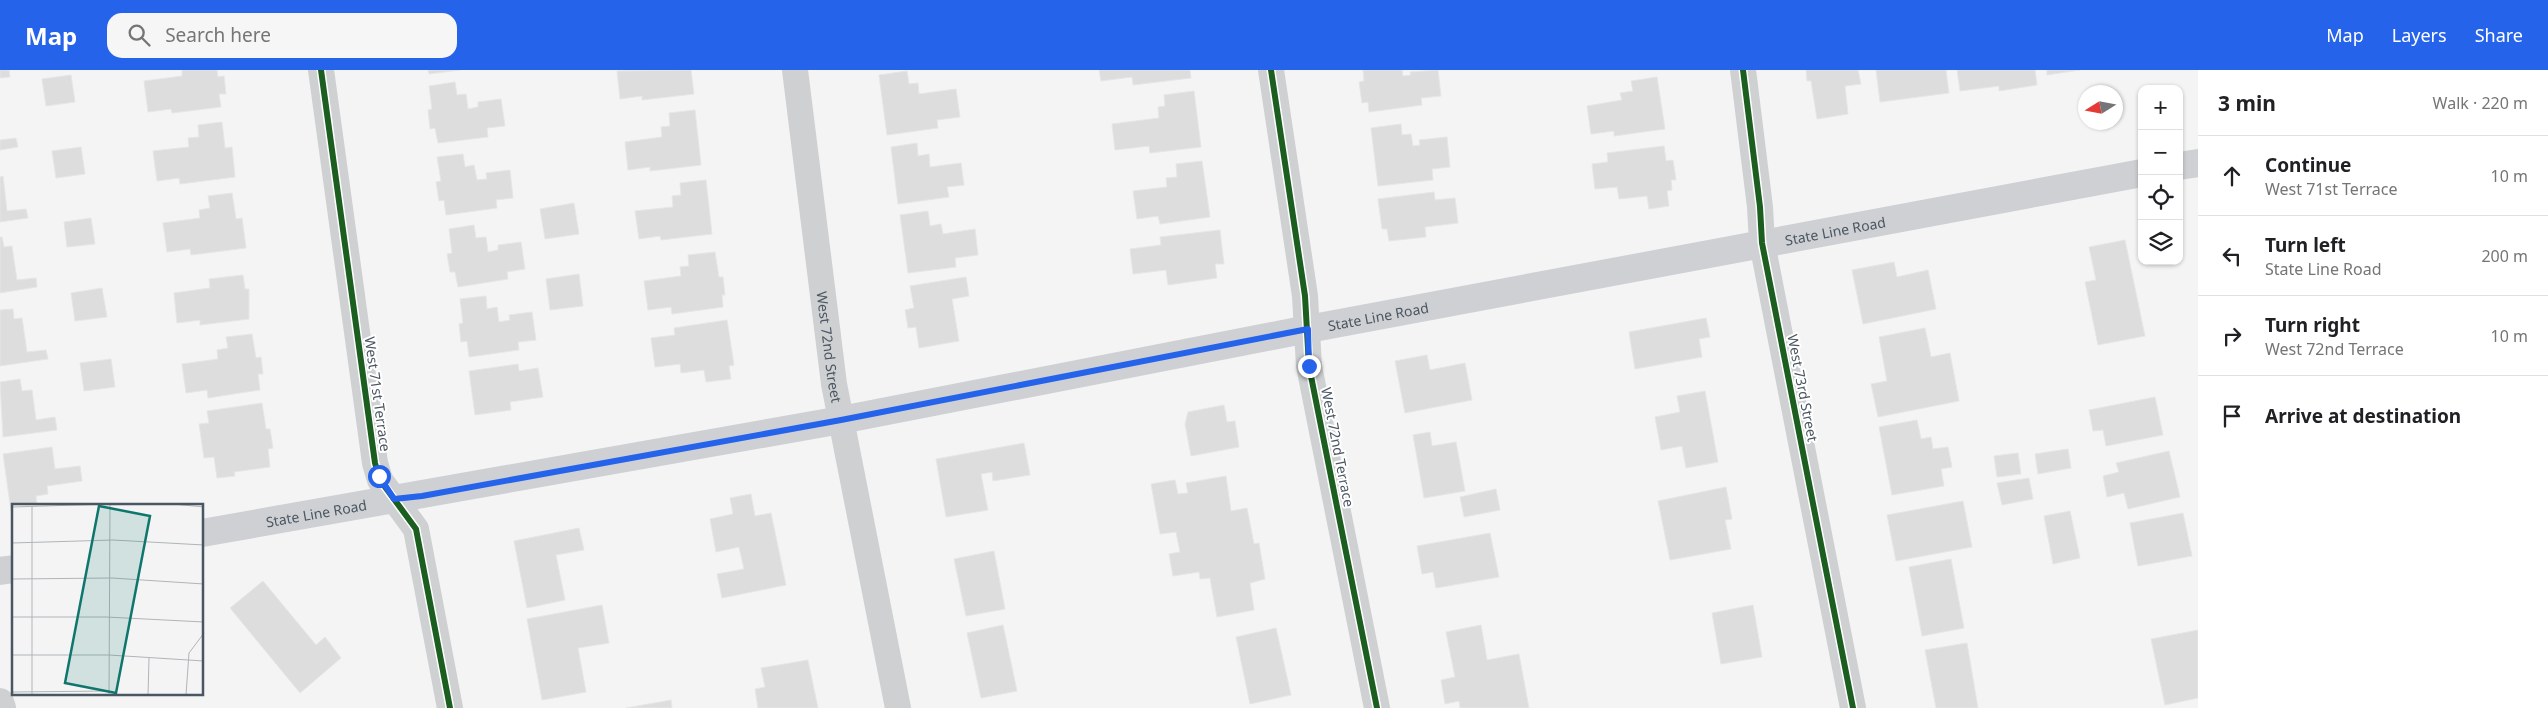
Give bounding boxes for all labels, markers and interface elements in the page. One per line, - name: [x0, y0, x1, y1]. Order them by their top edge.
- search box: [107, 13, 457, 58]
- text: Map: [25, 19, 77, 52]
- icon: search: [125, 21, 153, 49]
- text: Search here: [165, 22, 271, 48]
- text: Map: [2326, 23, 2364, 47]
- text: Layers: [2392, 23, 2447, 47]
- text: Share: [2475, 23, 2523, 47]
- north arrow: [2078, 85, 2123, 130]
- map controls: [2138, 85, 2183, 265]
- button: +: [2138, 85, 2183, 130]
- text: 3 min: [2218, 89, 2276, 117]
- text: Walk · 220 m: [2433, 92, 2528, 114]
- button: −: [2138, 130, 2183, 175]
- text: Continue: [2265, 152, 2351, 178]
- icon: ahead: [2218, 162, 2246, 190]
- text: 10 m: [2491, 165, 2528, 187]
- button: locate: [2138, 175, 2183, 220]
- text: West 71st Terrace: [2265, 178, 2397, 200]
- street label: State Line Road: [1783, 212, 1887, 249]
- button: layers: [2138, 220, 2183, 265]
- text: Turn left: [2265, 232, 2346, 258]
- icon: left: [2218, 242, 2246, 270]
- text: 200 m: [2481, 245, 2528, 267]
- text: State Line Road: [2265, 258, 2382, 280]
- street label: West 72nd Street: [813, 290, 847, 404]
- street label: State Line Road: [1326, 297, 1430, 335]
- text: Turn right: [2265, 312, 2360, 338]
- icon: right: [2218, 322, 2246, 350]
- text: 10 m: [2491, 325, 2528, 347]
- street label: West 73rd Street: [1783, 333, 1823, 443]
- street label: West 71st Terrace: [361, 335, 395, 453]
- text: West 72nd Terrace: [2265, 338, 2404, 360]
- route end: [1298, 355, 1321, 378]
- street label: West 72nd Terrace: [1317, 386, 1359, 508]
- icon: arrive: [2218, 402, 2246, 430]
- text: Arrive at destination: [2265, 403, 2461, 429]
- route start: [368, 465, 391, 488]
- street label: State Line Road: [264, 495, 368, 531]
- inset map: [12, 504, 204, 696]

